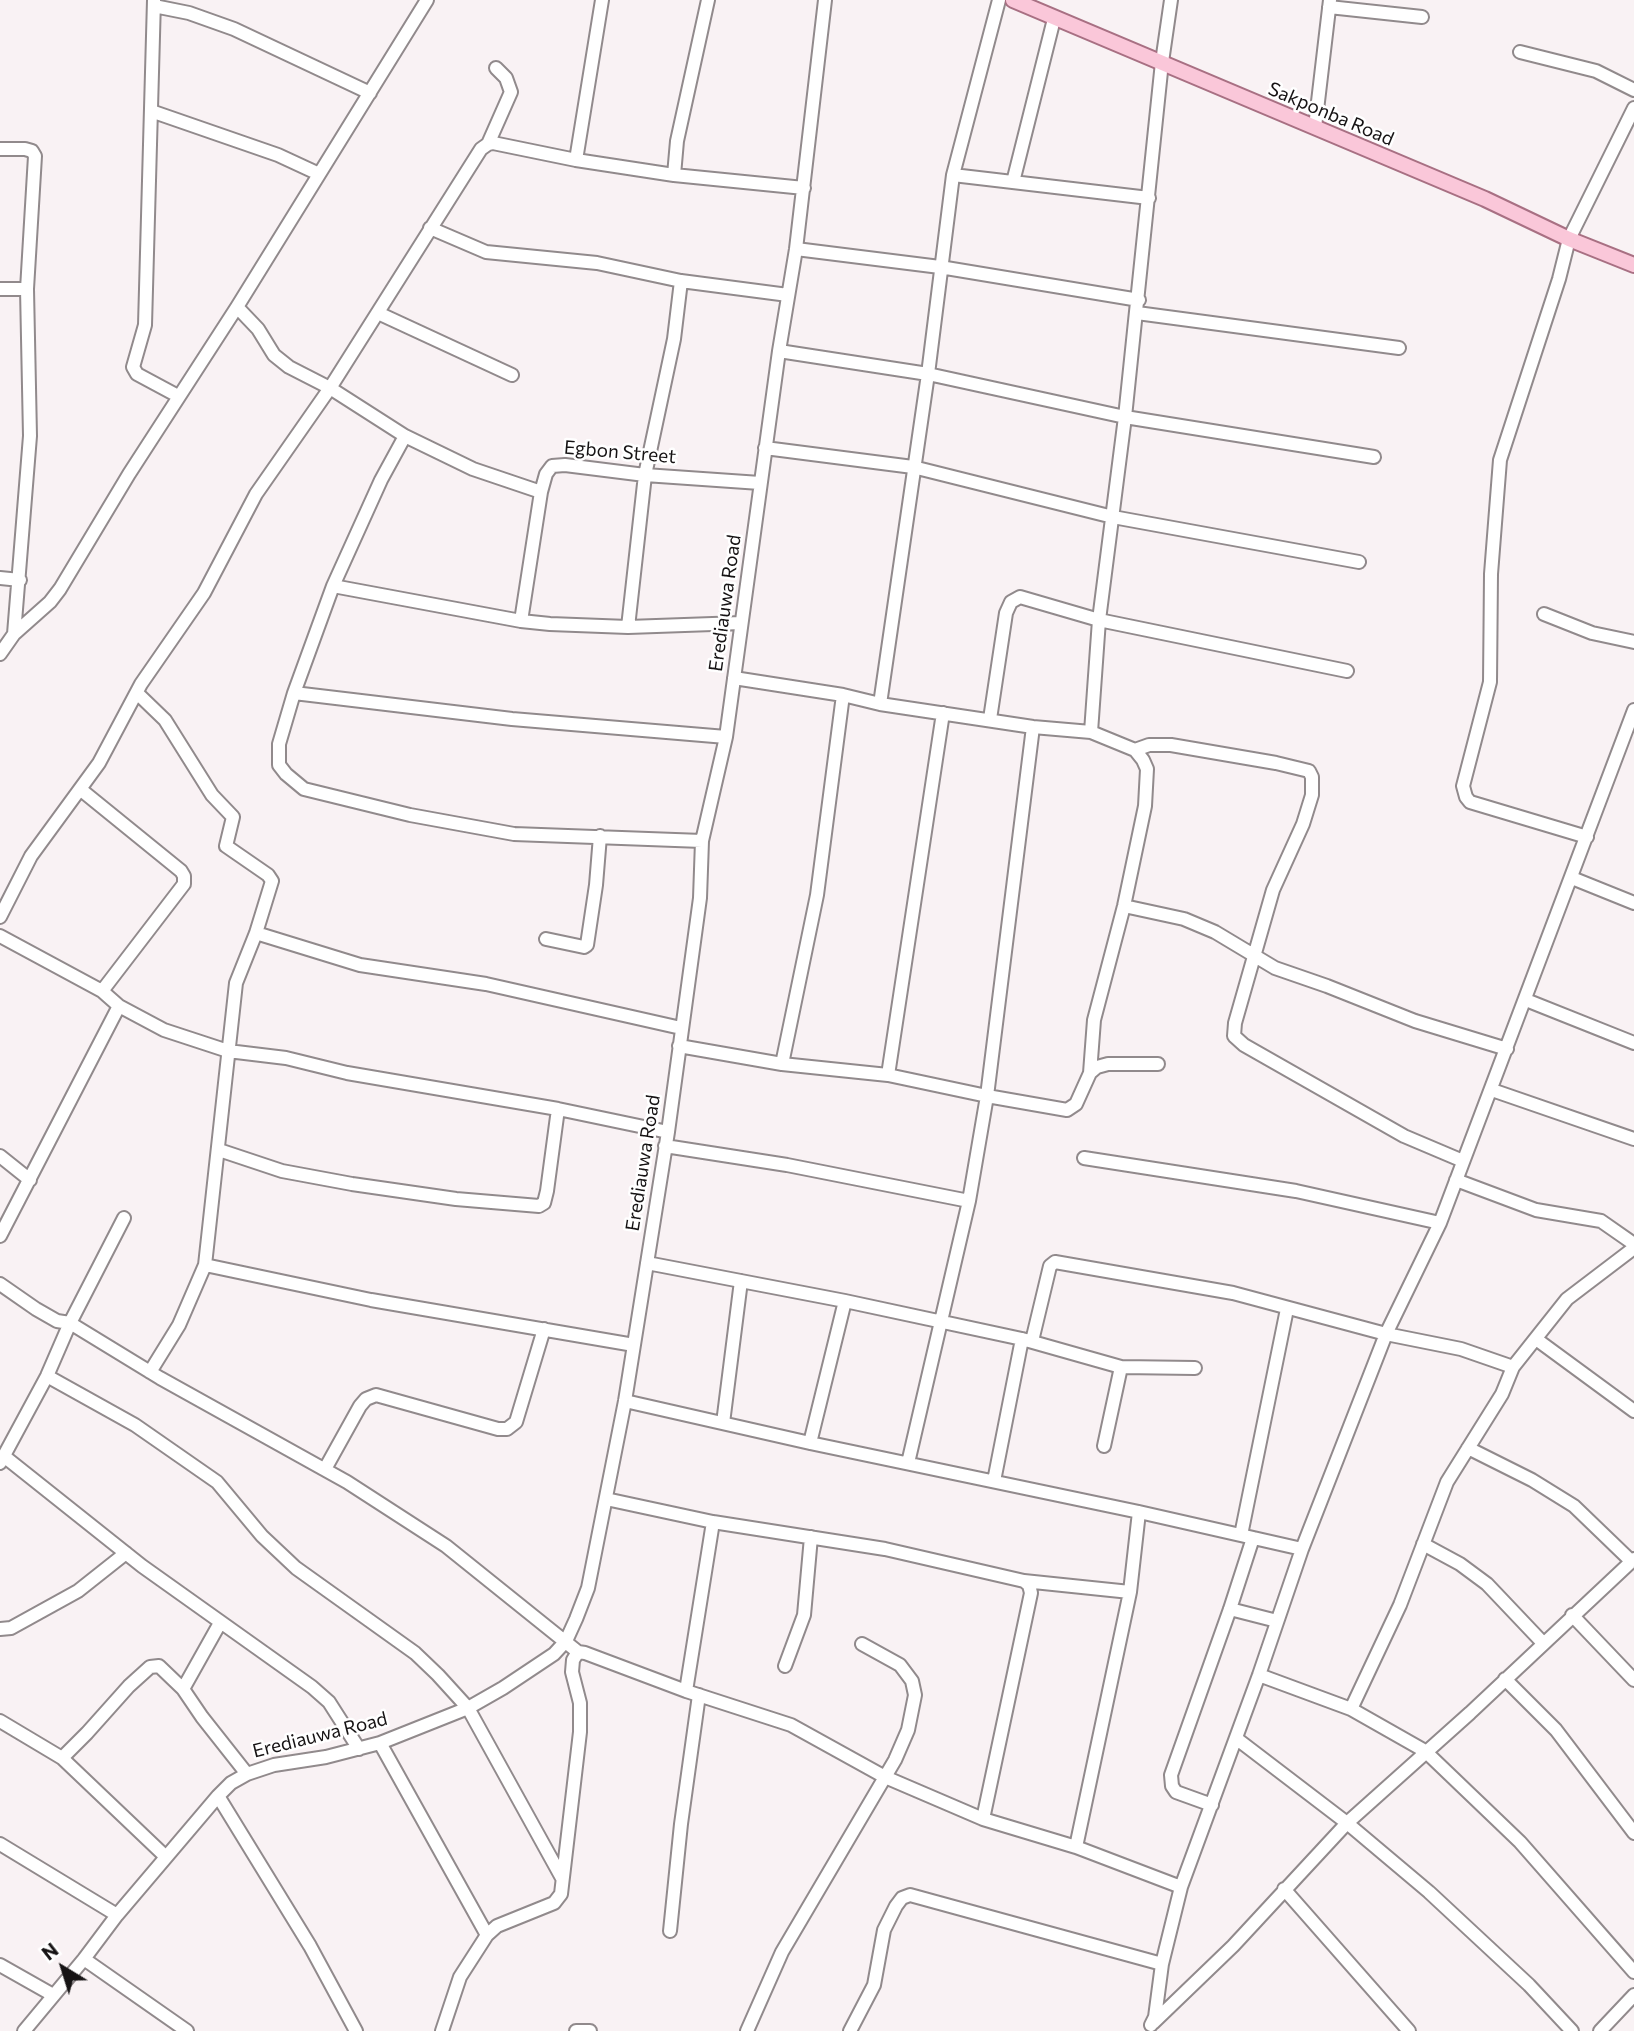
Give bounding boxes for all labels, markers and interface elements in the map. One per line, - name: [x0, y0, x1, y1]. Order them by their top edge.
- street label: Sakponba Road: [1265, 77, 1397, 151]
- street label: Egbon Street: [563, 436, 677, 468]
- street label: Erediauwa Road: [704, 533, 746, 673]
- street label: Erediauwa Road: [621, 1093, 665, 1233]
- street label: Erediauwa Road: [250, 1707, 390, 1763]
- north arrow: [28, 1933, 98, 2003]
- text: N: [37, 1938, 62, 1965]

